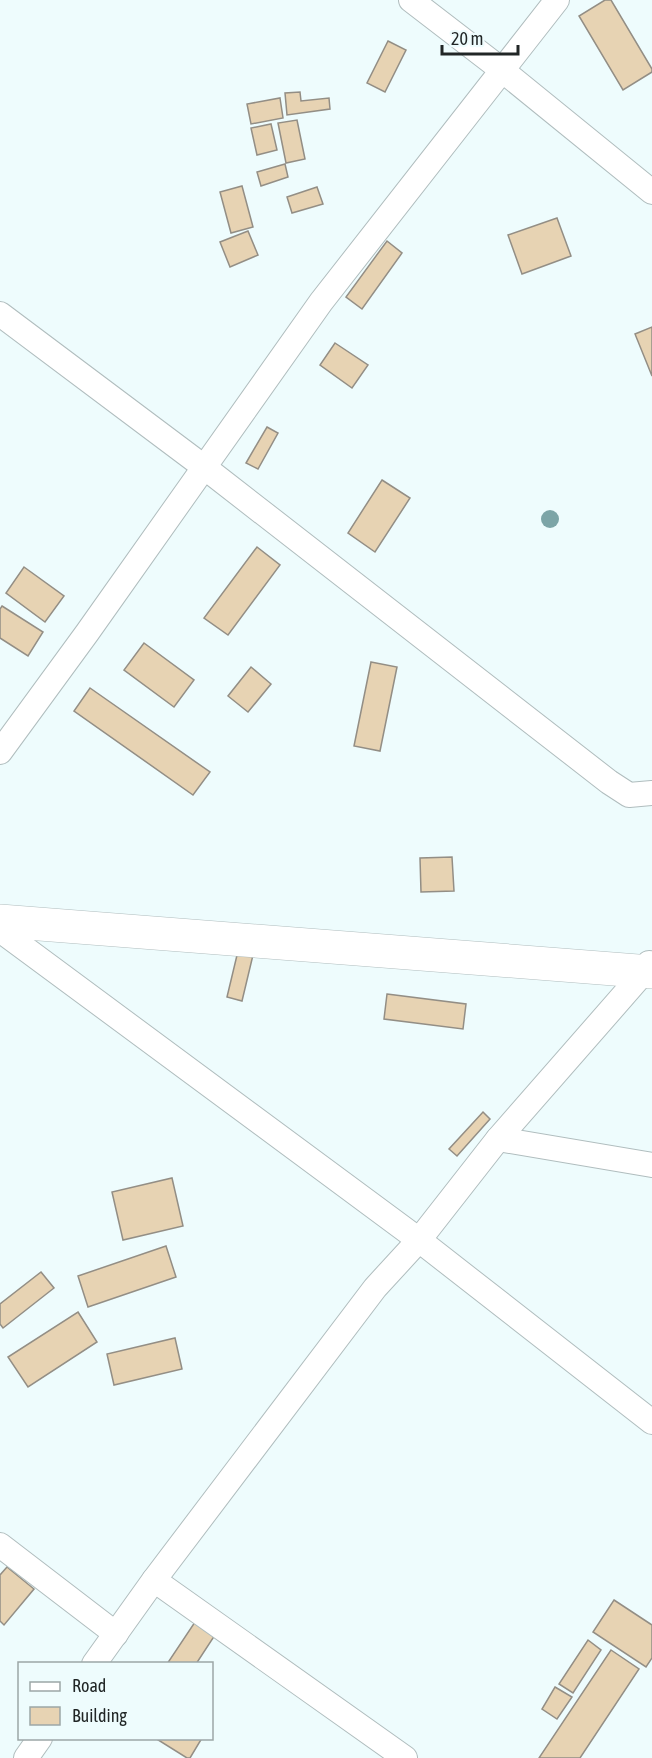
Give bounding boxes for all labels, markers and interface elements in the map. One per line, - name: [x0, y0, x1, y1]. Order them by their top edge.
- scale bar: [442, 18, 518, 56]
- text: 20 m: [451, 28, 483, 49]
- legend: [18, 1662, 213, 1740]
- text: Road: [72, 1675, 106, 1696]
- text: Building: [72, 1705, 127, 1726]

